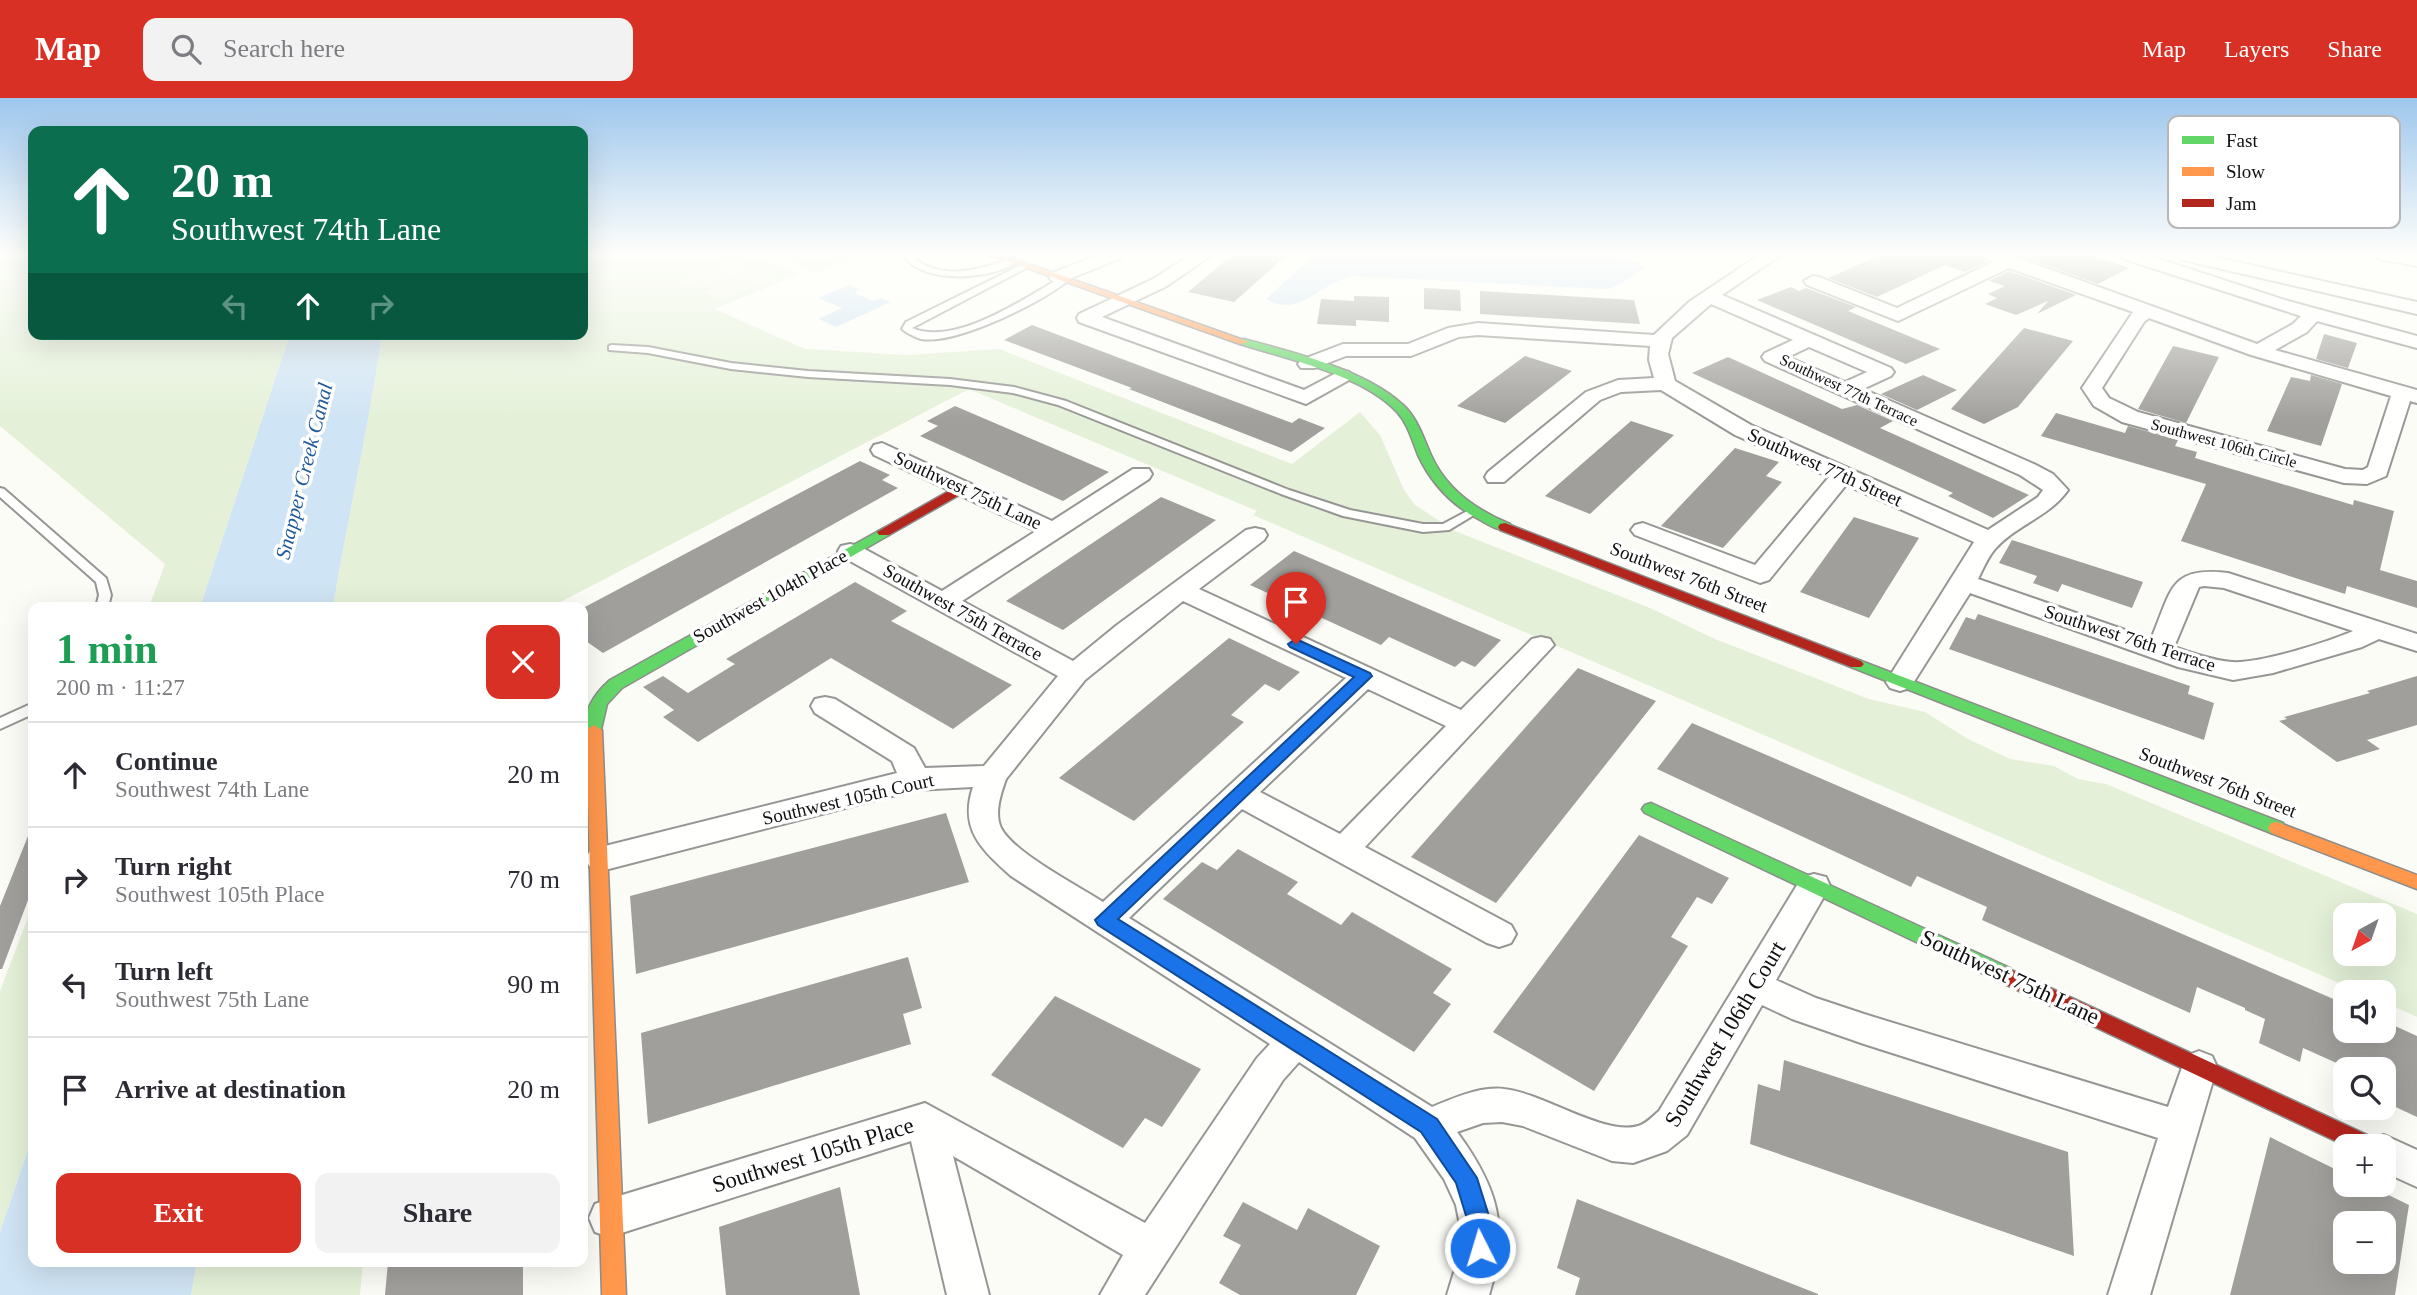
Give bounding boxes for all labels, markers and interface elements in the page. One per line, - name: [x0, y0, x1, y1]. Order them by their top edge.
- search box: [143, 18, 633, 81]
- icon: search: [167, 30, 205, 68]
- text: Map: [35, 31, 101, 67]
- text: Search here: [223, 34, 345, 63]
- text: Map: [2142, 36, 2186, 62]
- text: Layers: [2224, 36, 2289, 62]
- text: Share: [2327, 36, 2382, 62]
- legend: [2168, 116, 2400, 228]
- text: Fast: [2226, 130, 2258, 151]
- text: 20 m: [171, 153, 273, 208]
- icon: ahead: [56, 154, 147, 245]
- text: Slow: [2226, 161, 2265, 182]
- text: Jam: [2226, 193, 2257, 214]
- text: Southwest 74th Lane: [171, 211, 441, 247]
- icon: left: [216, 287, 254, 325]
- icon: ahead: [289, 287, 327, 325]
- icon: right: [362, 287, 400, 325]
- street label: Southwest 77th Terrace: [1777, 350, 1921, 430]
- water label: Snapper Creek Canal: [270, 380, 338, 562]
- street label: Southwest 106th Circle: [2149, 415, 2299, 471]
- street label: Southwest 77th Street: [1745, 423, 1906, 511]
- street label: Southwest 75th Lane: [891, 447, 1045, 533]
- street label: Southwest 76th Street: [1607, 537, 1771, 617]
- street label: Southwest 104th Place: [689, 545, 851, 647]
- street label: Southwest 75th Terrace: [880, 559, 1046, 665]
- pin: [1266, 572, 1326, 644]
- icon: arrive: [1277, 583, 1315, 621]
- street label: Southwest 76th Terrace: [2042, 600, 2218, 676]
- button: close: [486, 625, 560, 699]
- text: 1 min: [56, 626, 158, 672]
- text: 200 m · 11:27: [56, 675, 185, 700]
- street label: Southwest 76th Street: [2136, 742, 2300, 822]
- text: Continue: [115, 747, 218, 776]
- icon: ahead: [56, 756, 94, 794]
- text: 20 m: [507, 760, 560, 789]
- street label: Southwest 105th Court: [760, 769, 936, 829]
- text: Southwest 74th Lane: [115, 777, 309, 802]
- text: Turn right: [115, 852, 232, 881]
- icon: right: [56, 861, 94, 899]
- text: 70 m: [507, 865, 560, 894]
- text: Southwest 105th Place: [115, 882, 325, 907]
- north arrow: [2333, 903, 2396, 966]
- map controls: [2333, 903, 2396, 1274]
- street label: Southwest 75th Lane: [1917, 925, 2103, 1029]
- street label: Southwest 106th Court: [1660, 936, 1791, 1131]
- text: Turn left: [115, 957, 213, 986]
- icon: left: [56, 966, 94, 1004]
- text: 90 m: [507, 970, 560, 999]
- button: sound: [2333, 980, 2396, 1043]
- text: Southwest 75th Lane: [115, 987, 309, 1012]
- button: search: [2333, 1057, 2396, 1120]
- icon: arrive: [56, 1071, 94, 1109]
- text: Arrive at destination: [115, 1075, 346, 1104]
- text: 20 m: [507, 1075, 560, 1104]
- street label: Southwest 105th Place: [709, 1112, 917, 1198]
- button: +: [2333, 1134, 2396, 1197]
- button: Exit: [56, 1173, 301, 1253]
- button: Share: [315, 1173, 560, 1253]
- position arrow: [1443, 1211, 1517, 1285]
- button: −: [2333, 1211, 2396, 1274]

